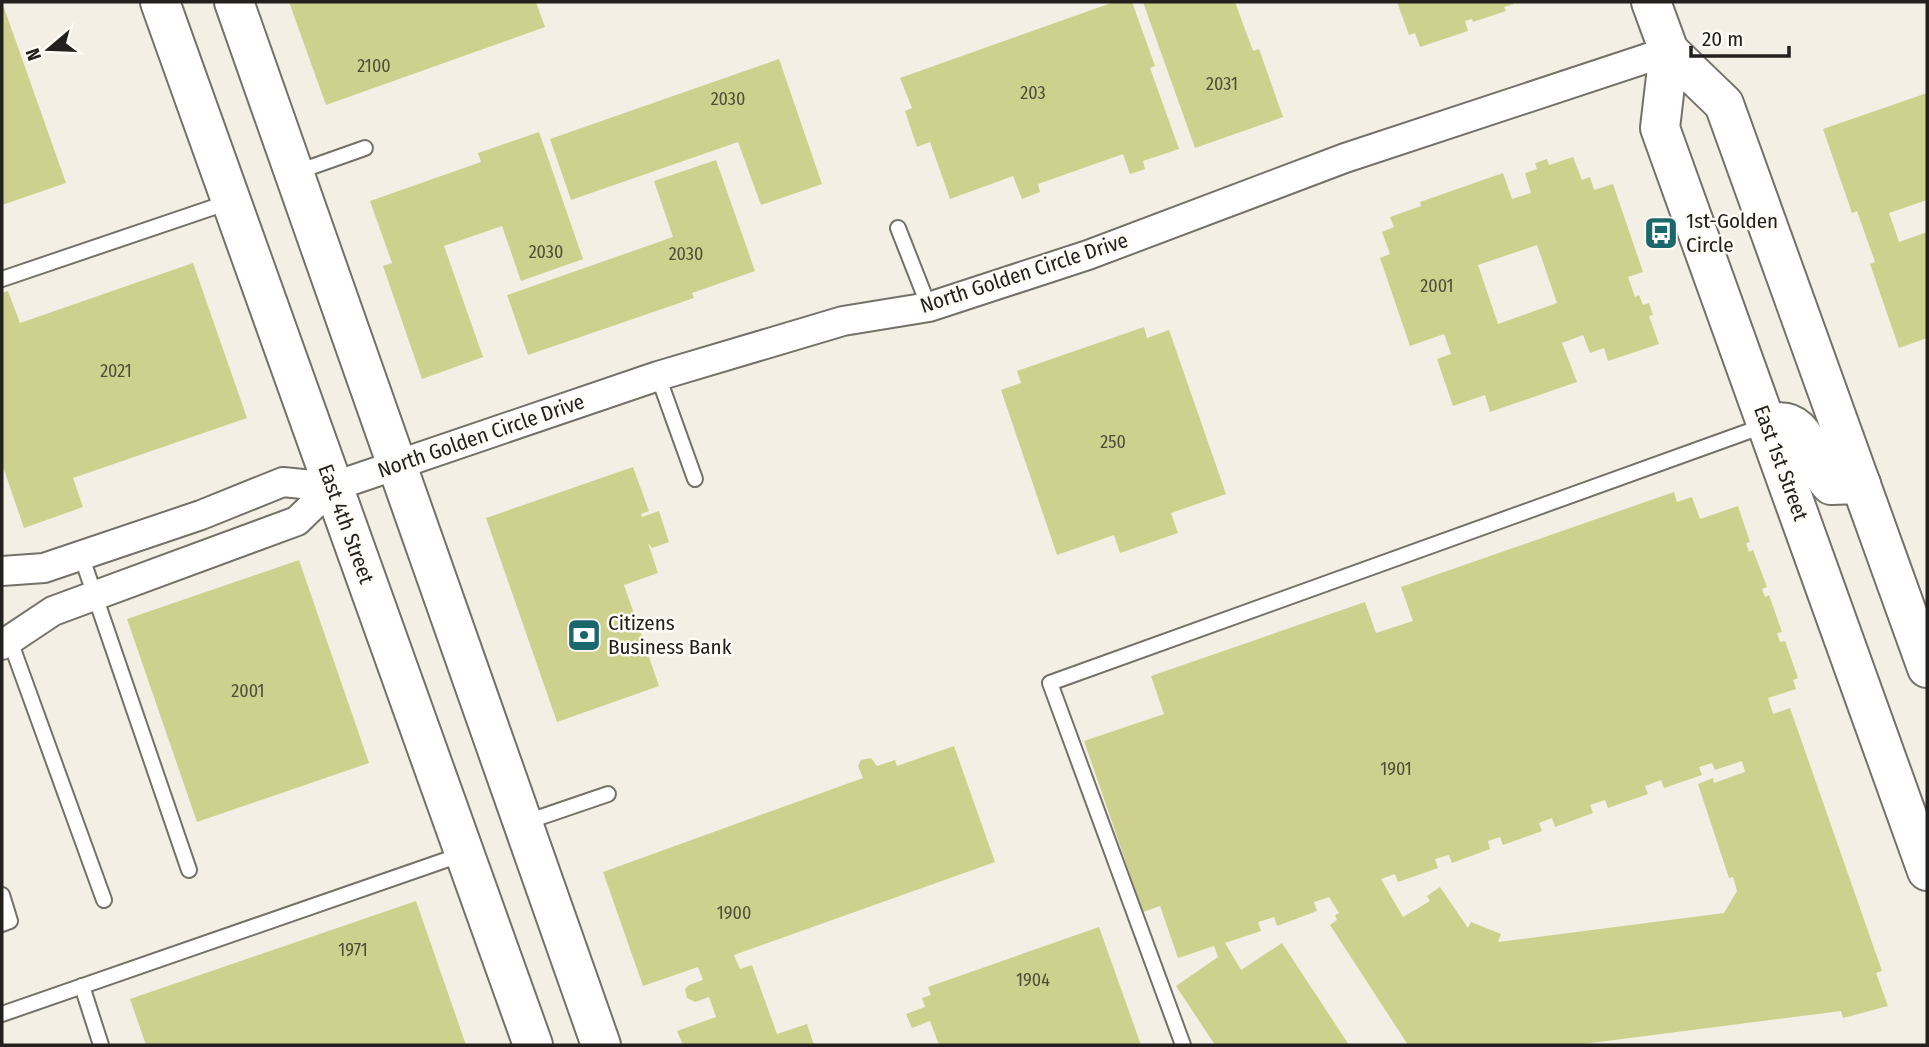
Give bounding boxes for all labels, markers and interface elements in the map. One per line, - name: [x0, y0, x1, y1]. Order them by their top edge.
- north arrow: [14, 14, 84, 84]
- scale bar: [1691, 14, 1789, 58]
- text: 20 m: [1702, 26, 1743, 52]
- text: N: [21, 45, 46, 64]
- house number: 2100: [357, 55, 391, 77]
- house number: 2031: [1206, 73, 1238, 95]
- house number: 203: [1020, 82, 1046, 104]
- house number: 2030: [711, 88, 745, 110]
- place label: 1st-Golden Circle: [1686, 208, 1778, 258]
- bus stop icon: 1st-Golden Circle: [1642, 214, 1680, 252]
- street label: North Golden Circle Drive: [917, 227, 1131, 319]
- house number: 2030: [529, 241, 563, 263]
- house number: 2030: [669, 243, 703, 265]
- house number: 2001: [1420, 275, 1454, 297]
- house number: 2021: [100, 360, 132, 382]
- street label: North Golden Circle Drive: [374, 388, 588, 484]
- street label: East 1st Street: [1748, 402, 1814, 524]
- house number: 250: [1100, 431, 1126, 453]
- street label: East 4th Street: [312, 461, 380, 587]
- place label: Citizens Business Bank: [608, 610, 732, 660]
- bank icon: Citizens Business Bank: [565, 616, 603, 654]
- house number: 2001: [231, 680, 265, 702]
- house number: 1901: [1380, 758, 1412, 780]
- house number: 1900: [717, 902, 751, 924]
- house number: 1971: [338, 939, 368, 961]
- house number: 1904: [1016, 969, 1050, 991]

